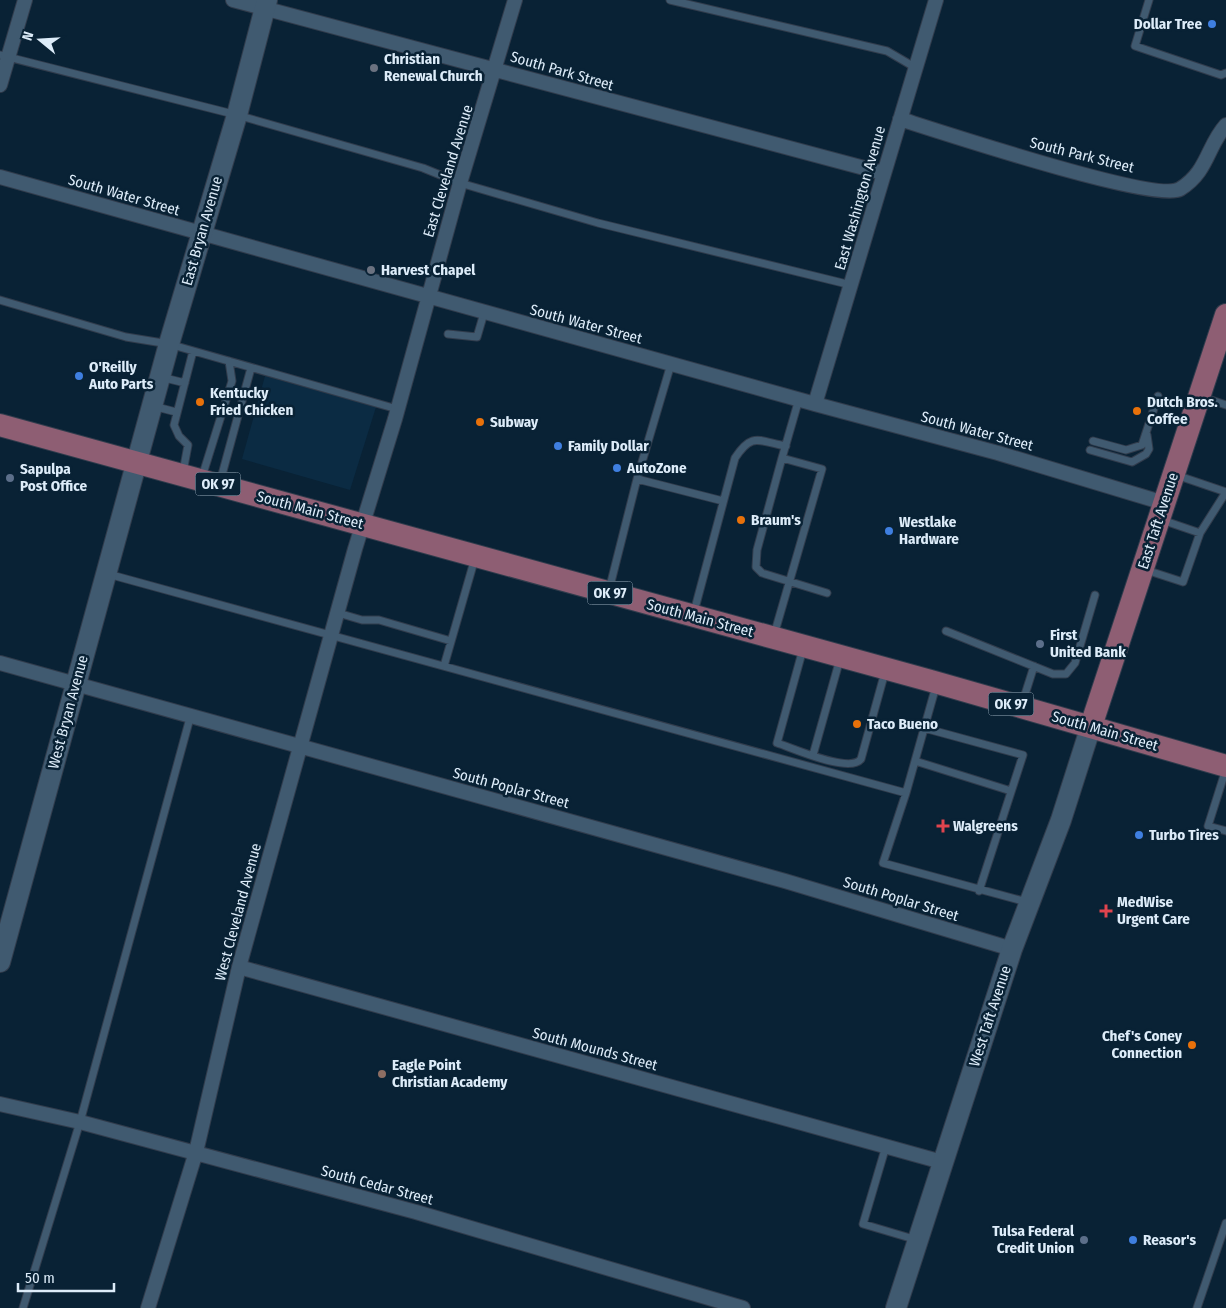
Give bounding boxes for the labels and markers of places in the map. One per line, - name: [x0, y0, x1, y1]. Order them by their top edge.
- place label: Dollar Tree: [1134, 15, 1202, 33]
- marker: Dollar Tree: [1206, 18, 1218, 30]
- place label: Christian Renewal Church: [384, 50, 483, 85]
- marker: Christian Renewal Church: [368, 62, 380, 74]
- place label: Harvest Chapel: [381, 261, 476, 279]
- marker: Harvest Chapel: [365, 264, 377, 276]
- place label: O'Reilly Auto Parts: [88, 358, 154, 393]
- marker: O'Reilly Auto Parts: [73, 370, 85, 382]
- place label: Kentucky Fried Chicken: [210, 384, 293, 419]
- place label: Dutch Bros. Coffee: [1147, 393, 1218, 428]
- marker: Kentucky Fried Chicken: [194, 396, 206, 408]
- marker: Dutch Bros. Coffee: [1131, 405, 1143, 417]
- place label: Subway: [490, 413, 539, 431]
- marker: Subway: [474, 416, 486, 428]
- place label: Family Dollar: [568, 437, 649, 455]
- marker: Family Dollar: [552, 440, 564, 452]
- place label: AutoZone: [626, 459, 687, 477]
- place label: Sapulpa Post Office: [20, 460, 88, 495]
- marker: AutoZone: [611, 462, 623, 474]
- marker: Sapulpa Post Office: [4, 472, 16, 484]
- place label: Braum's: [751, 511, 801, 529]
- place label: Westlake Hardware: [899, 513, 959, 548]
- marker: Braum's: [735, 514, 747, 526]
- marker: Westlake Hardware: [883, 525, 895, 537]
- place label: First United Bank: [1050, 626, 1126, 661]
- marker: First United Bank: [1034, 638, 1046, 650]
- place label: Taco Bueno: [867, 715, 938, 733]
- marker: Taco Bueno: [851, 718, 863, 730]
- place label: Walgreens: [953, 817, 1018, 835]
- marker: Walgreens: [937, 820, 949, 832]
- place label: Turbo Tires: [1149, 826, 1219, 844]
- marker: Turbo Tires: [1133, 829, 1145, 841]
- place label: MedWise Urgent Care: [1117, 893, 1190, 928]
- marker: MedWise Urgent Care: [1099, 904, 1113, 918]
- place label: Chef's Coney Connection: [1102, 1027, 1183, 1062]
- marker: Chef's Coney Connection: [1186, 1039, 1198, 1051]
- place label: Eagle Point Christian Academy: [392, 1056, 508, 1091]
- marker: Eagle Point Christian Academy: [376, 1068, 388, 1080]
- place label: Tulsa Federal Credit Union: [992, 1222, 1075, 1257]
- place label: Reasor's: [1143, 1231, 1196, 1249]
- marker: Tulsa Federal Credit Union: [1078, 1234, 1090, 1246]
- marker: Reasor's: [1127, 1234, 1139, 1246]

